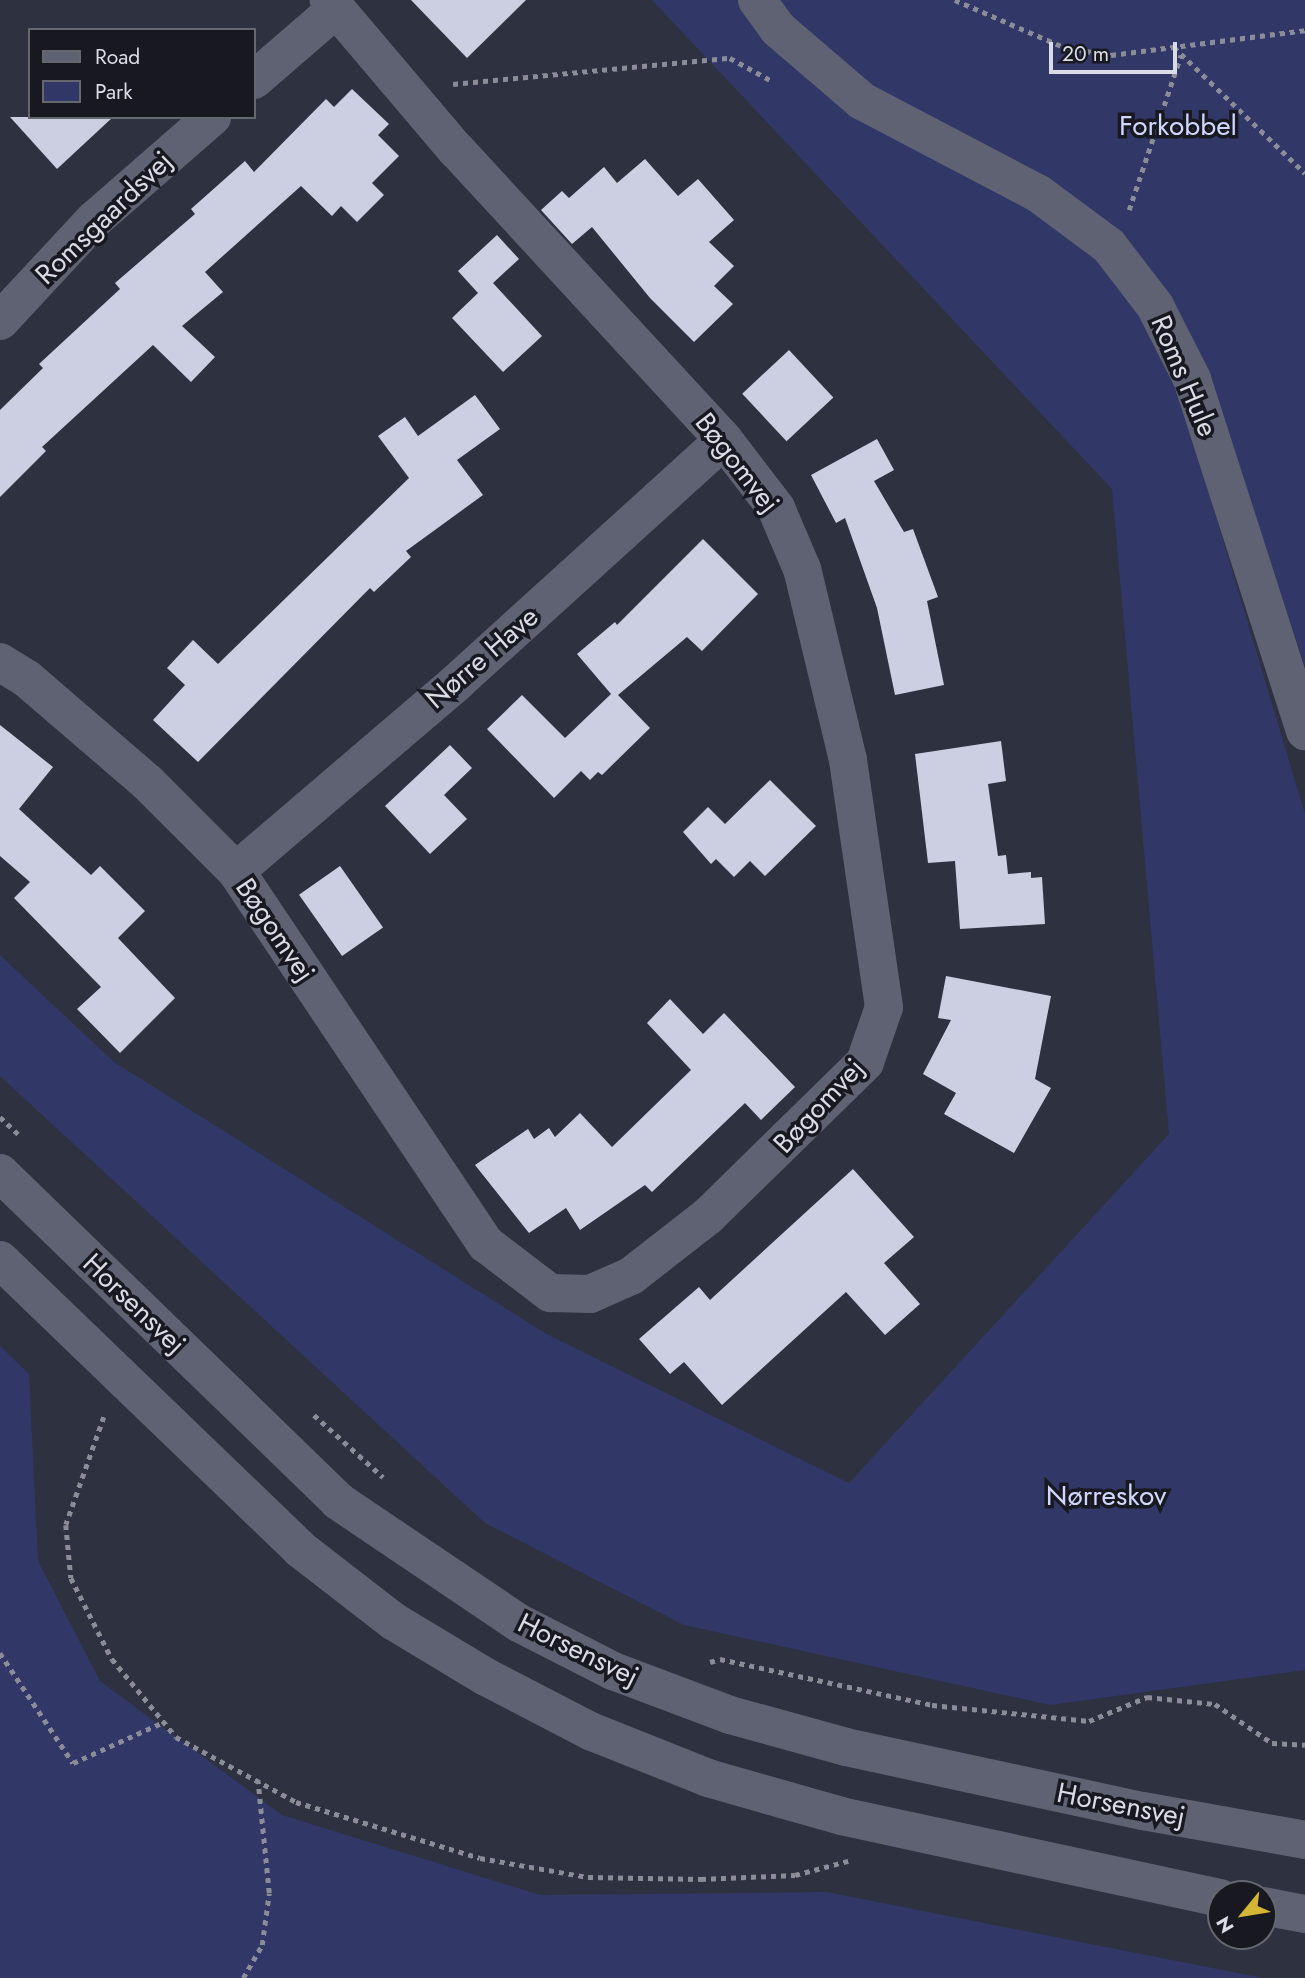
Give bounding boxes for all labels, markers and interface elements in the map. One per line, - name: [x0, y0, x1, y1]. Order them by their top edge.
- legend: [28, 28, 256, 119]
- scale bar: [1053, 28, 1181, 72]
- text: 20 m: [1062, 39, 1109, 69]
- text: Road: [95, 42, 140, 72]
- text: Park: [95, 77, 132, 107]
- park label: Forkobbel: [1119, 109, 1237, 143]
- street label: Romsgaardsvej: [29, 144, 179, 292]
- street label: Roms Hule: [1144, 310, 1224, 442]
- street label: Bøgomvej: [688, 406, 786, 520]
- street label: Nørre Have: [419, 600, 545, 716]
- street label: Bøgomvej: [228, 872, 322, 988]
- street label: Bøgomvej: [767, 1052, 871, 1160]
- street label: Horsensvej: [76, 1247, 192, 1361]
- park label: Nørreskov: [1046, 1479, 1166, 1513]
- street label: Horsensvej: [512, 1606, 644, 1694]
- street label: Horsensvej: [1054, 1776, 1188, 1834]
- north arrow: [1207, 1880, 1277, 1950]
- text: N: [1210, 1911, 1241, 1938]

